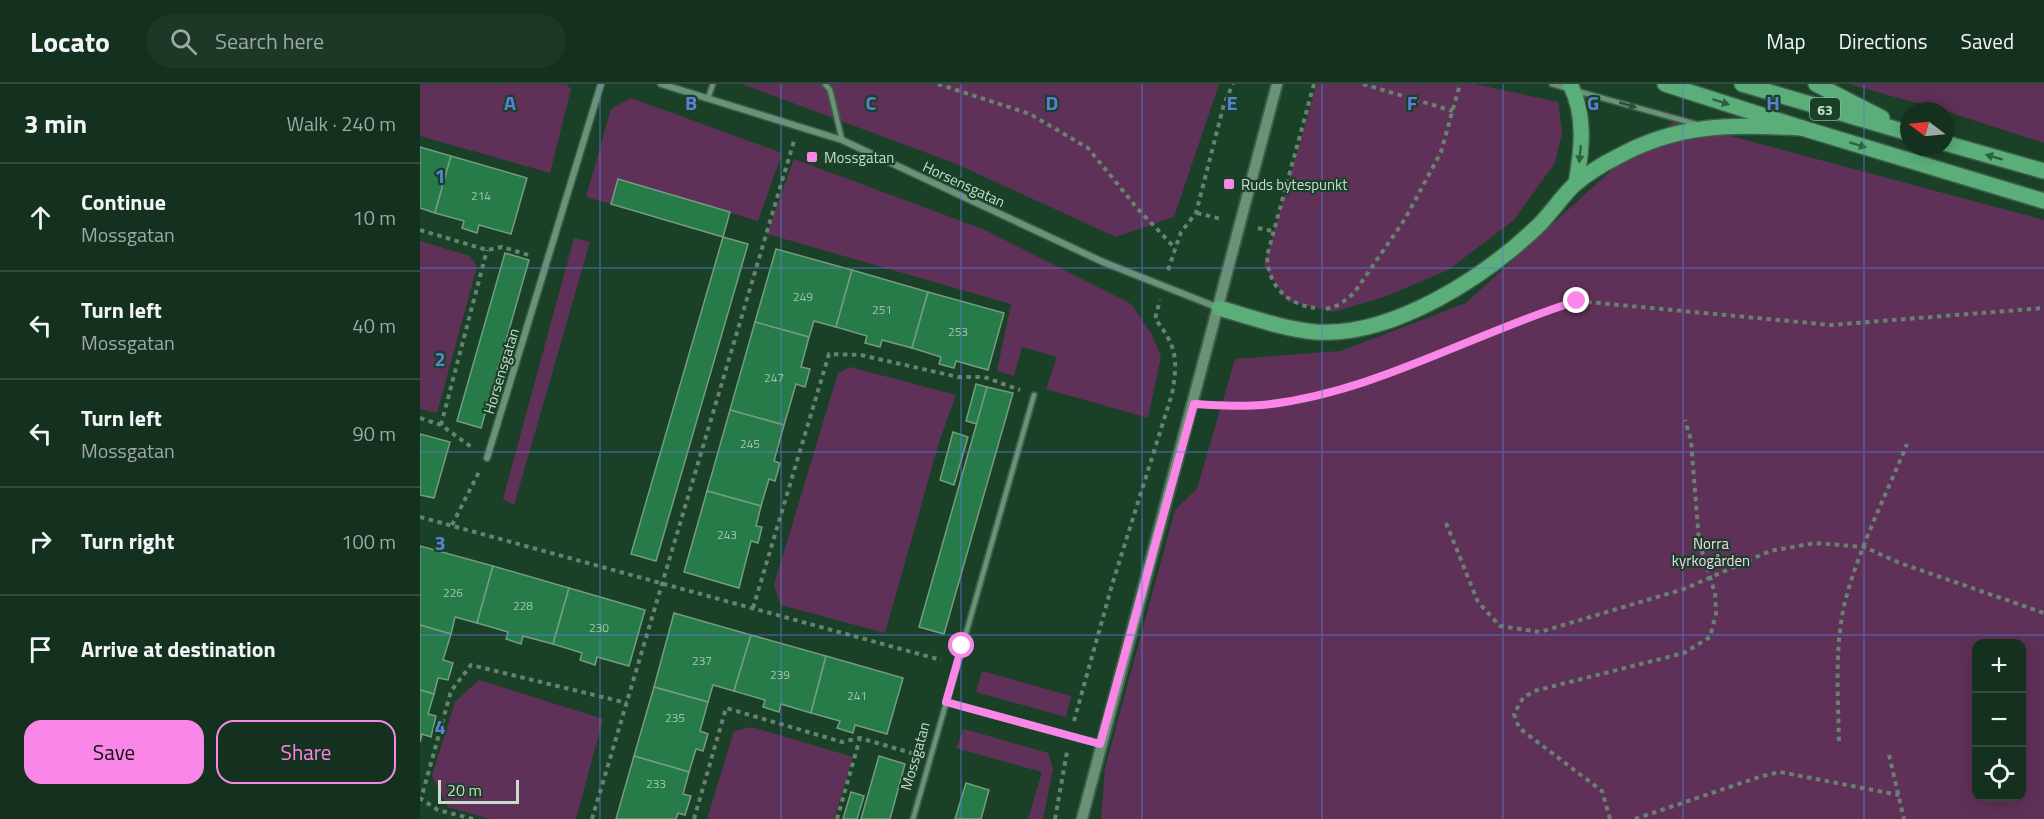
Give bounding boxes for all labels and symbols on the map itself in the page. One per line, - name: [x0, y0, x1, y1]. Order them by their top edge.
- text: A: [504, 87, 516, 118]
- text: B: [685, 87, 697, 118]
- text: C: [866, 87, 877, 118]
- text: D: [1046, 87, 1058, 118]
- text: E: [1226, 87, 1238, 118]
- text: F: [1407, 87, 1418, 118]
- text: G: [1587, 87, 1599, 118]
- text: H: [1766, 87, 1780, 118]
- one-way arrow: [1712, 98, 1730, 107]
- road number: 63: [1810, 98, 1840, 120]
- one-way arrow: [1619, 101, 1637, 110]
- north arrow: [1900, 102, 1954, 156]
- one-way arrow: [1849, 141, 1867, 150]
- one-way arrow: [1575, 145, 1585, 164]
- place label: Mossgatan: [824, 146, 894, 169]
- marker: Mossgatan: [805, 150, 819, 164]
- one-way arrow: [1985, 152, 2003, 161]
- street label: Horsensgatan: [919, 155, 1009, 213]
- text: 1: [434, 160, 446, 191]
- place label: Ruds bytespunkt: [1241, 173, 1348, 196]
- marker: Ruds bytespunkt: [1222, 177, 1236, 191]
- house number: 214: [471, 186, 491, 205]
- house number: 249: [793, 287, 813, 306]
- route end: [1563, 287, 1589, 313]
- house number: 251: [872, 300, 892, 319]
- house number: 253: [948, 322, 968, 341]
- street label: Horsensgatan: [477, 325, 525, 417]
- text: 2: [434, 343, 446, 374]
- house number: 247: [764, 368, 784, 387]
- house number: 245: [740, 434, 760, 453]
- house number: 243: [717, 525, 737, 544]
- text: 3: [434, 527, 446, 558]
- park label: Norra kyrkogården: [1672, 532, 1750, 572]
- house number: 226: [443, 583, 463, 602]
- house number: 228: [513, 596, 533, 615]
- house number: 230: [589, 618, 609, 637]
- route start: [948, 632, 974, 658]
- house number: 237: [692, 651, 712, 670]
- house number: 239: [770, 665, 790, 684]
- house number: 241: [847, 686, 867, 705]
- house number: 235: [665, 708, 685, 727]
- text: 4: [434, 711, 446, 742]
- street label: Mossgatan: [894, 719, 936, 793]
- house number: 233: [646, 774, 666, 793]
- scale bar: [438, 777, 519, 804]

